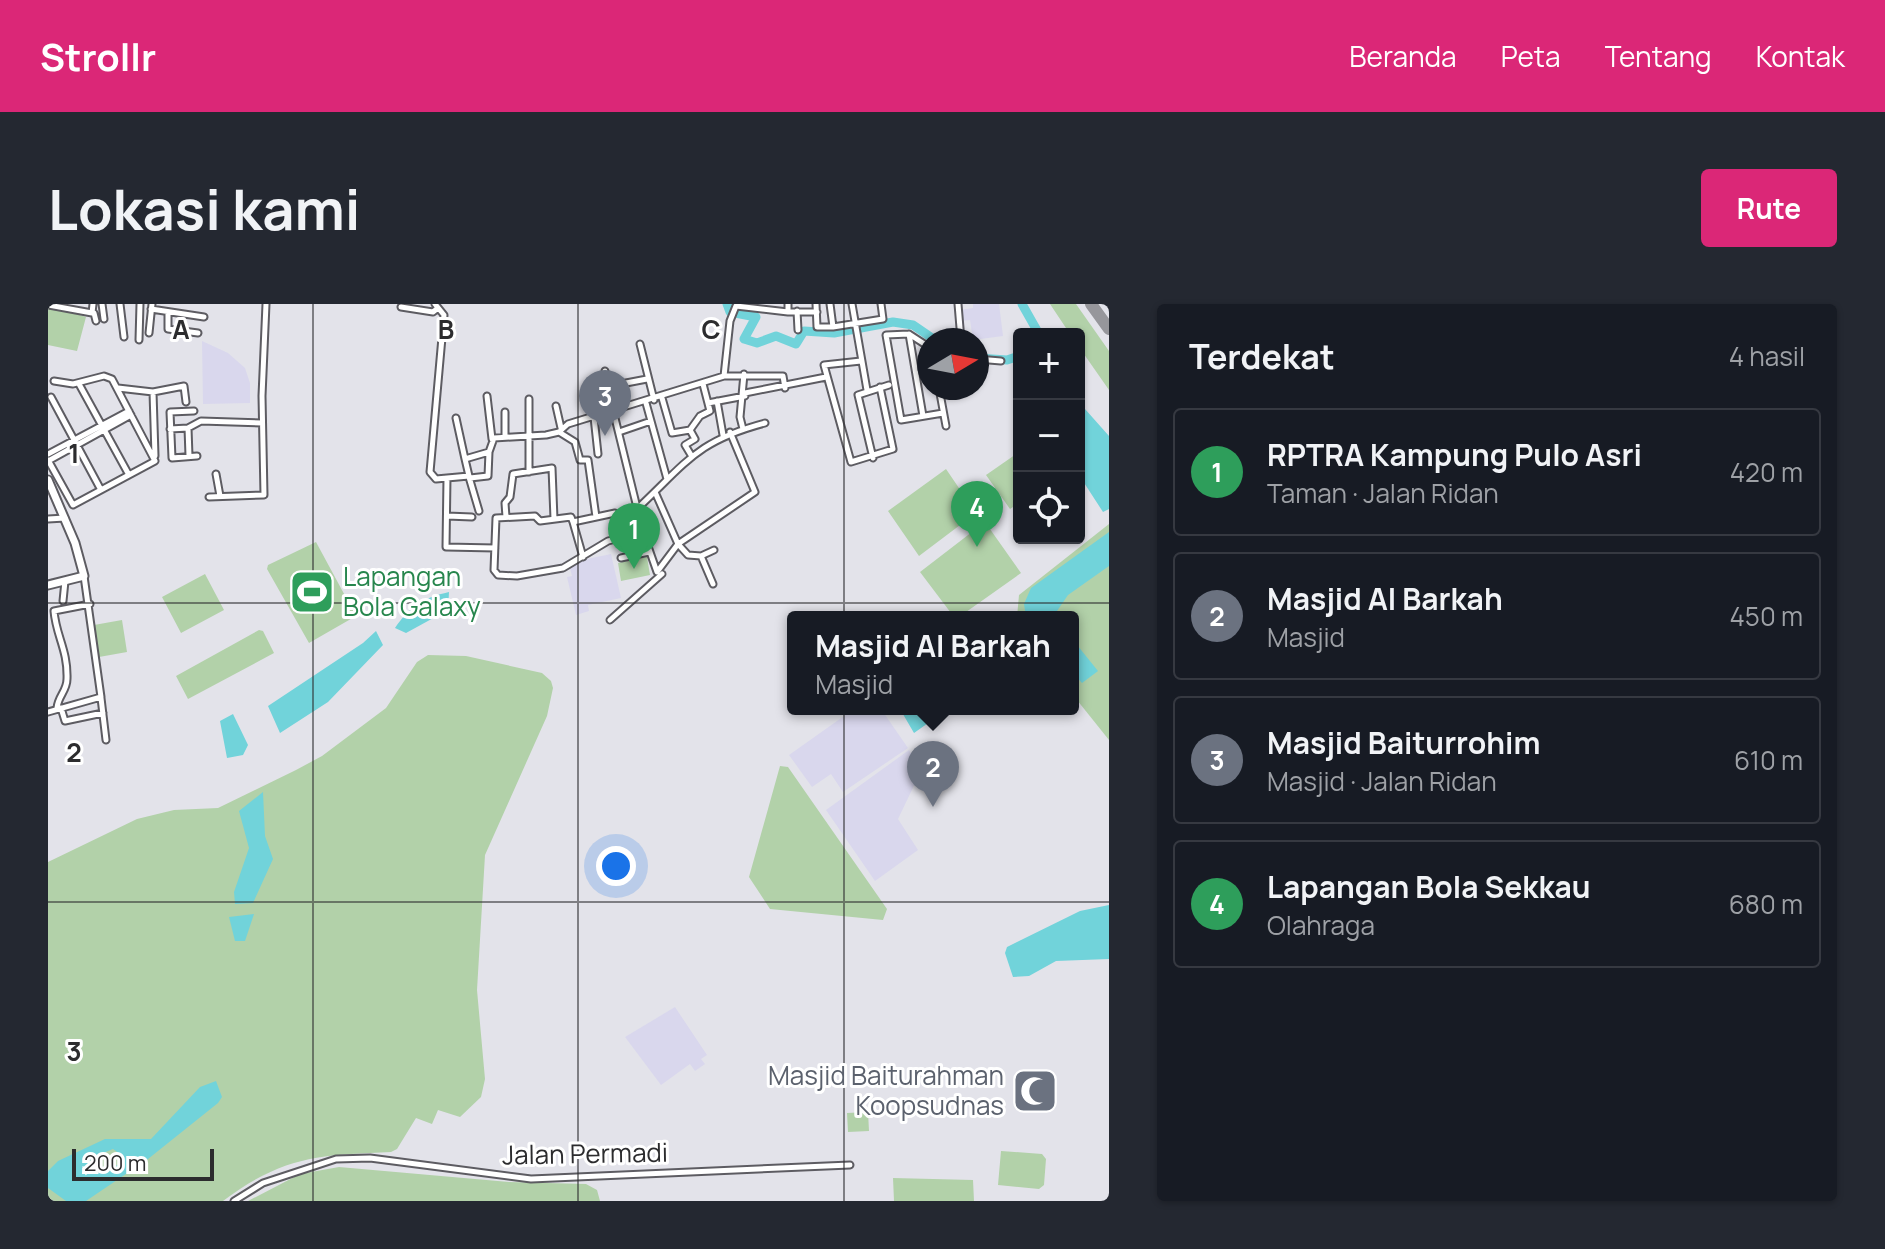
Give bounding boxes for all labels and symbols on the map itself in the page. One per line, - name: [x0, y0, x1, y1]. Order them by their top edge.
- text: A: [172, 311, 190, 347]
- text: B: [438, 311, 454, 347]
- text: C: [701, 311, 721, 347]
- north arrow: [917, 328, 989, 400]
- pin: 3: [579, 370, 631, 436]
- text: 1: [68, 435, 80, 471]
- pin: 4: [951, 481, 1003, 547]
- pin: 1: [608, 503, 660, 569]
- place label: Lapangan Bola Galaxy: [343, 558, 481, 624]
- sports icon: Lapangan Bola Galaxy: [288, 568, 336, 616]
- text: 2: [66, 734, 82, 770]
- pin: 2: [907, 741, 959, 807]
- your location: [596, 846, 636, 886]
- text: 3: [66, 1033, 82, 1069]
- place label: Masjid Baiturahman Koopsudnas: [768, 1057, 1004, 1123]
- mosque icon: Masjid Baiturahman Koopsudnas: [1011, 1067, 1059, 1115]
- street label: Jalan Permadi: [502, 1134, 668, 1172]
- scale bar: [72, 1145, 214, 1181]

